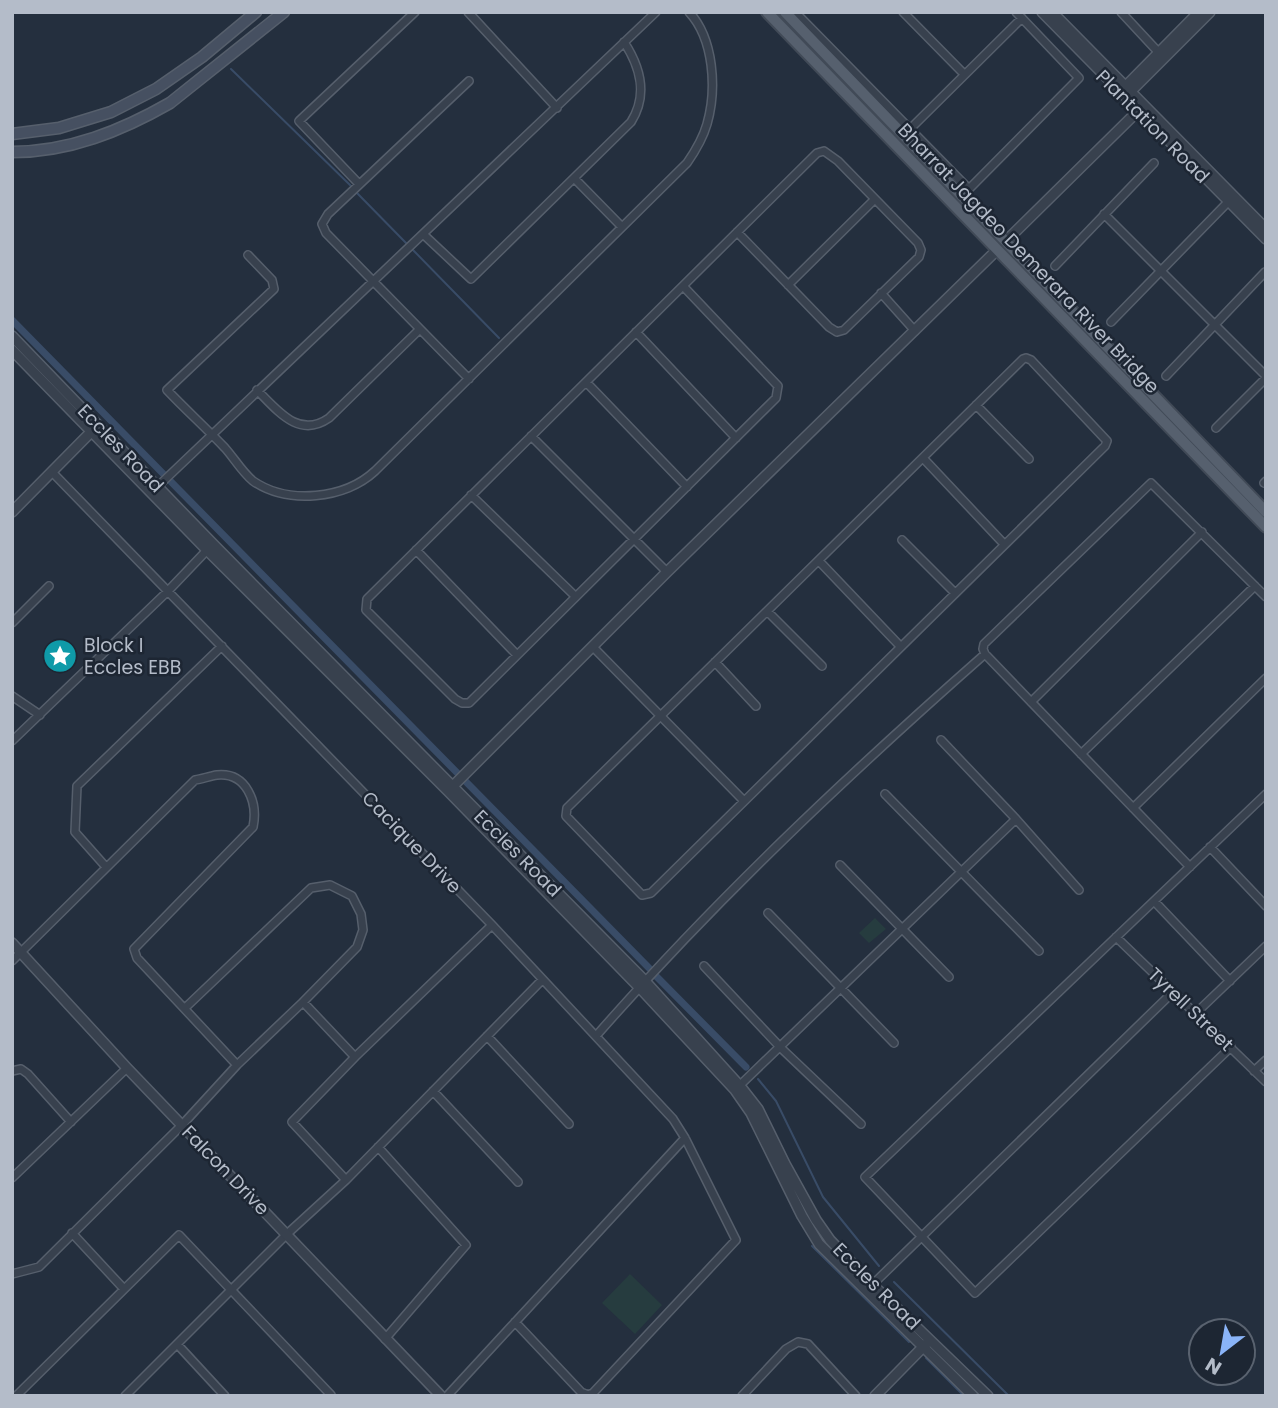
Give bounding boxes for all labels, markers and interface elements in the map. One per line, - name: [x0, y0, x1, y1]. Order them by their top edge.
- street label: Plantation Road: [1090, 63, 1216, 189]
- street label: Bharrat Jagdeo Demerara River Bridge: [892, 117, 1166, 400]
- street label: Eccles Road: [71, 398, 170, 499]
- place label: Block I Eccles EBB: [84, 632, 181, 681]
- place icon: Block I Eccles EBB: [41, 637, 79, 675]
- street label: Cacique Drive: [356, 785, 468, 900]
- street label: Eccles Road: [468, 804, 567, 903]
- street label: Tyrell Street: [1142, 961, 1240, 1057]
- street label: Falcon Drive: [176, 1119, 276, 1221]
- street label: Eccles Road: [827, 1237, 926, 1336]
- north arrow: [1187, 1317, 1257, 1387]
- text: N: [1200, 1351, 1227, 1381]

